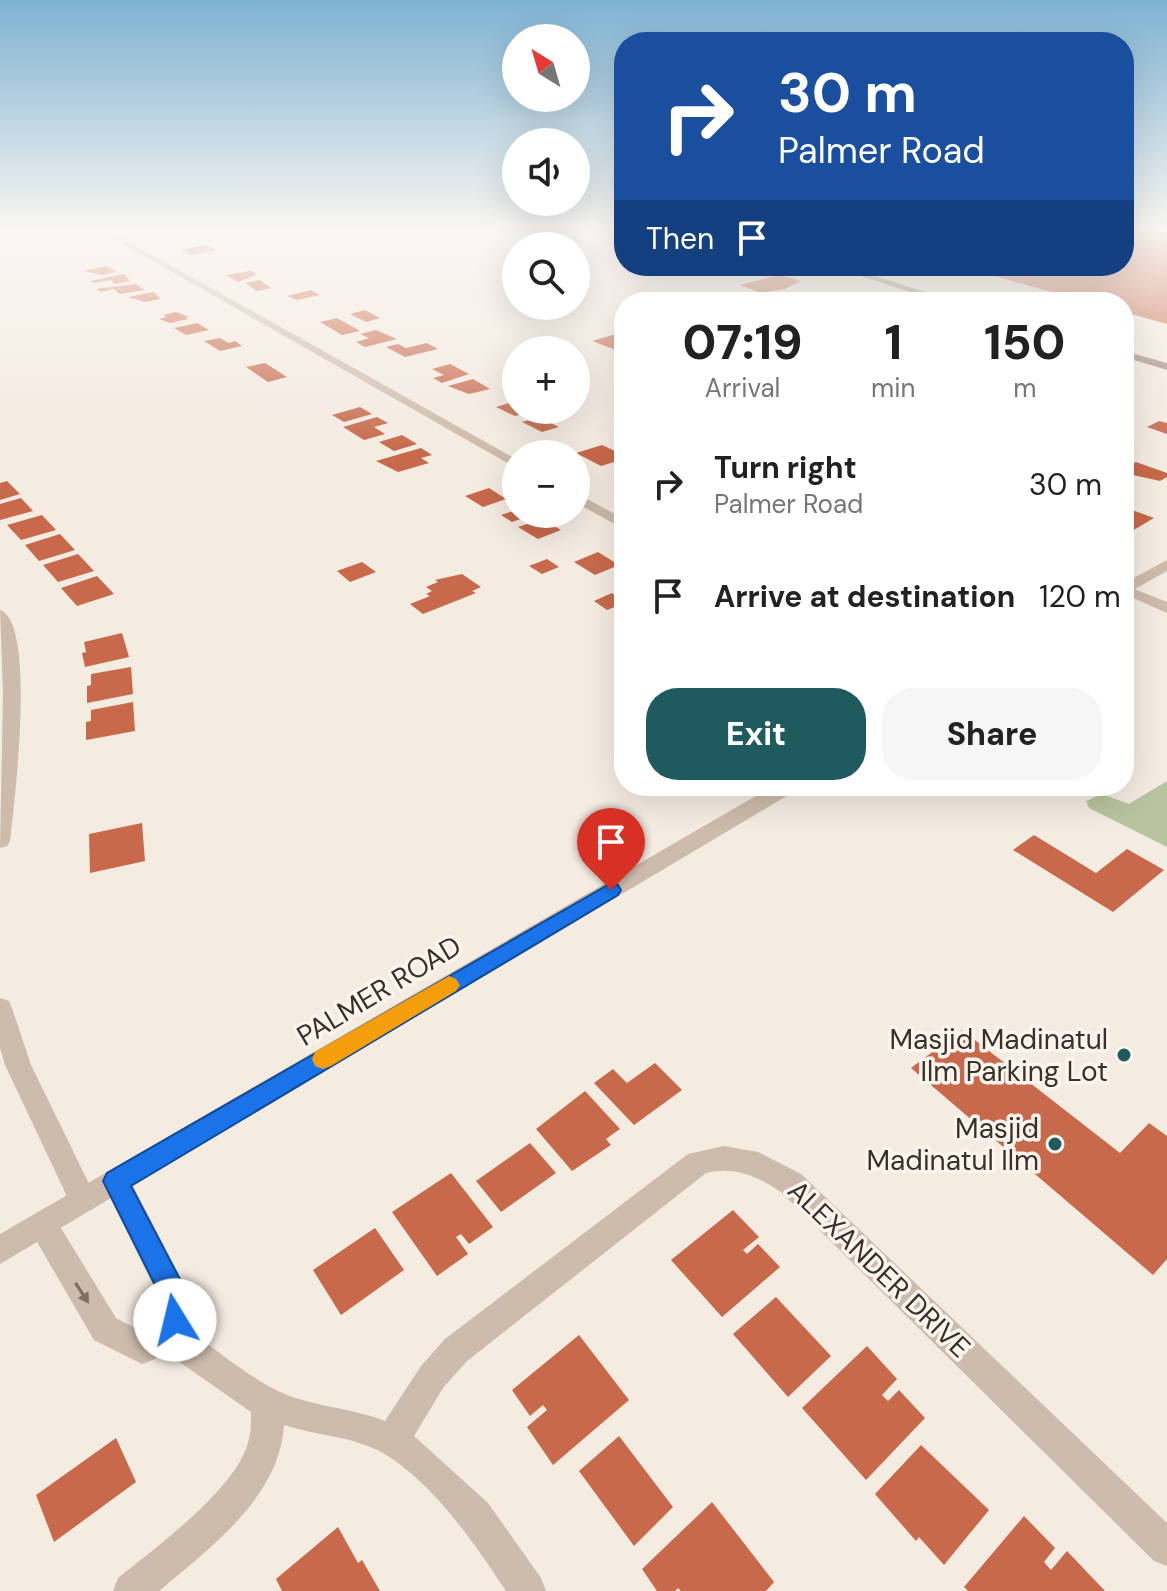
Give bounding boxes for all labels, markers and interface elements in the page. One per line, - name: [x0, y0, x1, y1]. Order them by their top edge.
- north arrow: [502, 24, 590, 112]
- map controls: [502, 24, 590, 528]
- text: 30 m: [778, 56, 917, 129]
- icon: right: [646, 64, 750, 168]
- text: Palmer Road: [778, 127, 985, 174]
- button: sound: [502, 128, 590, 216]
- icon: arrive: [730, 216, 774, 260]
- text: Then: [646, 219, 714, 258]
- button: search: [502, 232, 590, 320]
- text: 07:19: [683, 311, 803, 374]
- text: 1: [884, 311, 902, 374]
- text: 150: [984, 311, 1065, 374]
- button: +: [502, 336, 590, 424]
- text: Arrival: [705, 371, 780, 405]
- text: min: [871, 371, 915, 405]
- text: m: [1013, 371, 1036, 405]
- button: −: [502, 440, 590, 528]
- text: Turn right: [714, 448, 857, 487]
- icon: right: [646, 462, 690, 506]
- text: 30 m: [1029, 465, 1102, 504]
- text: Palmer Road: [714, 487, 863, 521]
- icon: arrive: [646, 574, 690, 618]
- text: Arrive at destination: [714, 577, 1015, 616]
- text: 120 m: [1039, 577, 1121, 616]
- button: Exit: [646, 688, 866, 780]
- button: Share: [882, 688, 1102, 780]
- pin: [577, 808, 645, 890]
- icon: arrive: [589, 820, 633, 864]
- street label: PALMER ROAD: [290, 927, 468, 1055]
- place label: Masjid Madinatul Ilm Parking Lot: [889, 1021, 1108, 1090]
- marker: Masjid Madinatul Ilm Parking Lot: [1115, 1046, 1133, 1064]
- place label: Masjid Madinatul Ilm: [867, 1110, 1039, 1179]
- marker: Masjid Madinatul Ilm: [1046, 1135, 1064, 1153]
- street label: ALEXANDER DRIVE: [780, 1172, 978, 1366]
- position arrow: [133, 1278, 217, 1362]
- one-way arrow: [74, 1282, 89, 1303]

